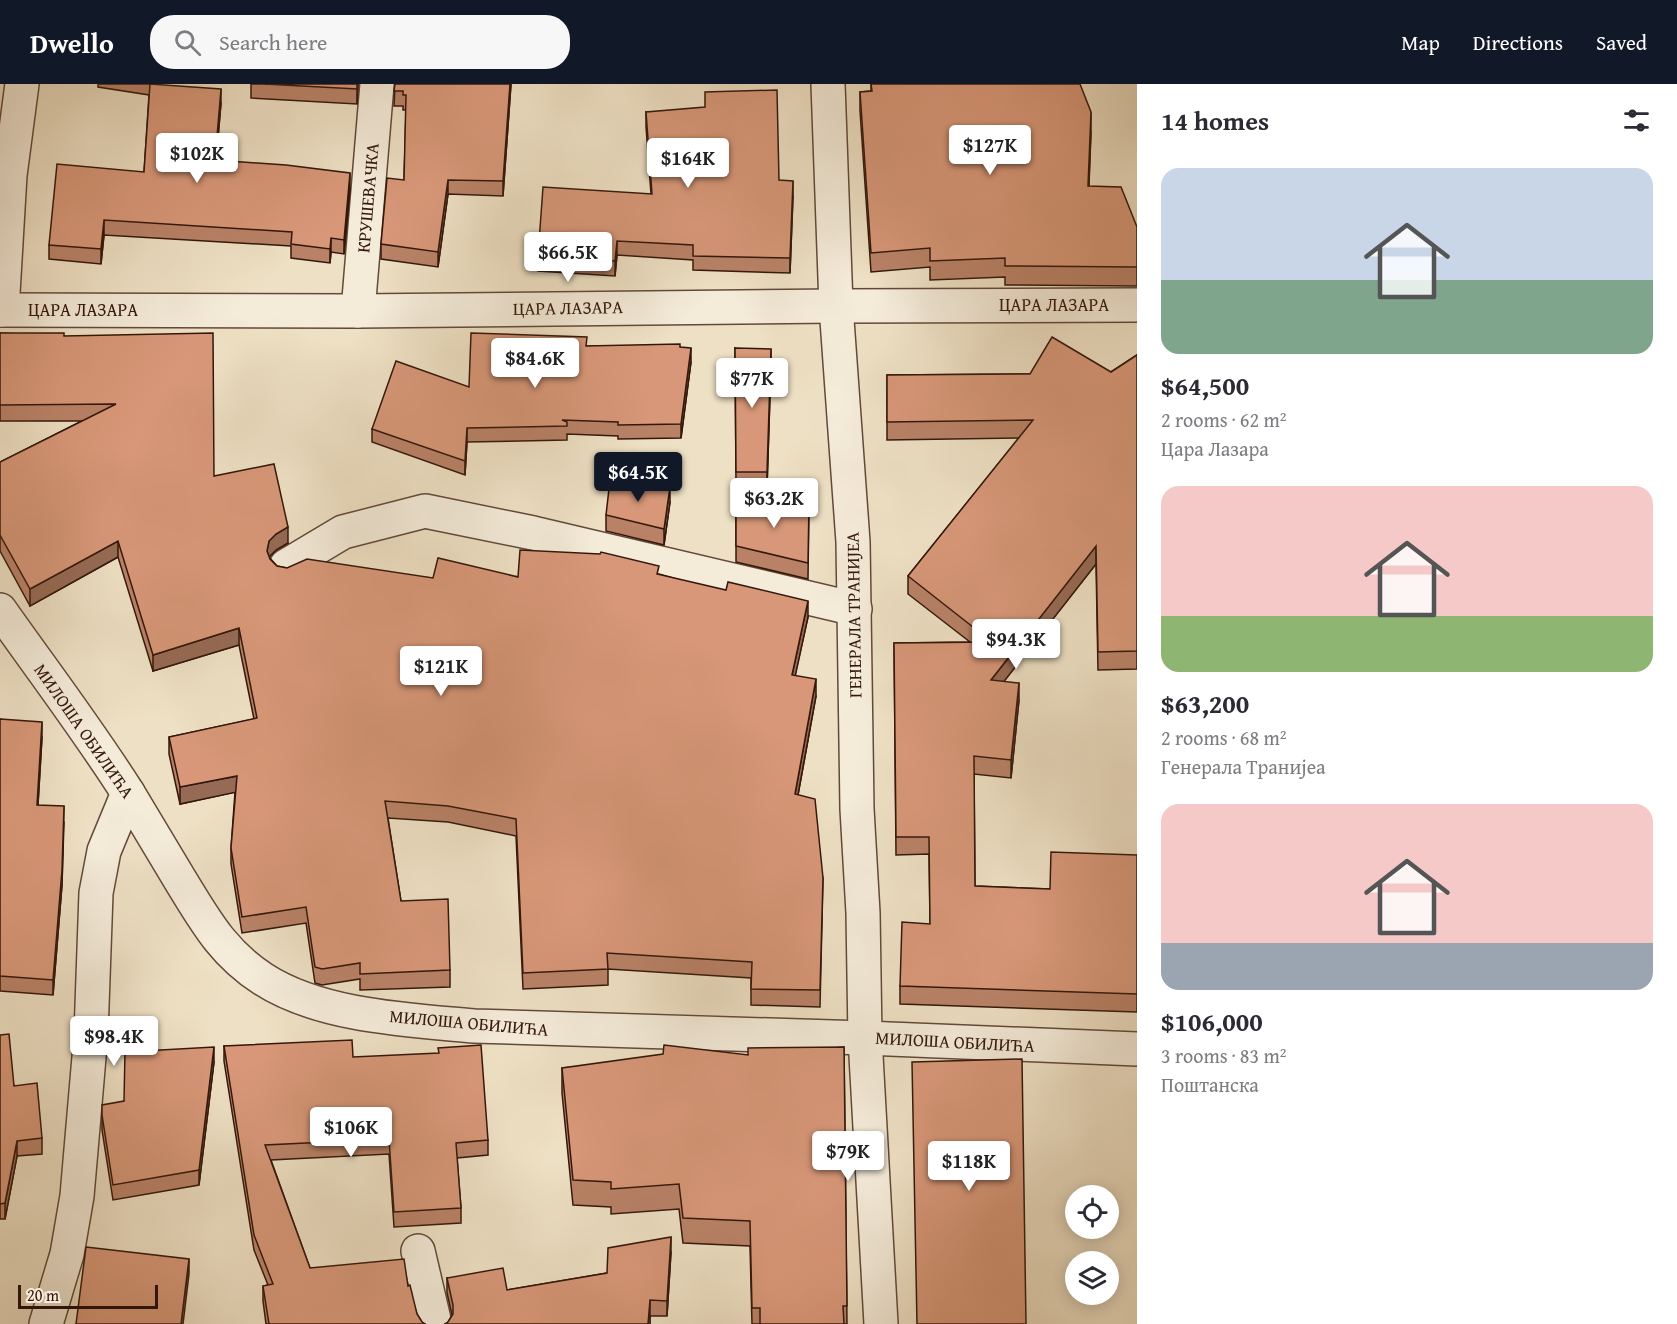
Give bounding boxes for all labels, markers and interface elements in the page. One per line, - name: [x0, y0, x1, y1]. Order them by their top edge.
- search box: [150, 15, 570, 69]
- text: Dwello: [30, 22, 114, 63]
- icon: search: [171, 26, 204, 59]
- text: Search here: [219, 26, 327, 58]
- text: Map: [1401, 27, 1440, 58]
- text: Directions: [1473, 27, 1563, 58]
- text: Saved: [1596, 27, 1647, 58]
- text: 14 homes: [1161, 101, 1269, 140]
- icon: filters: [1620, 104, 1653, 137]
- pin: $127K: [948, 125, 1032, 176]
- text: $127K: [963, 130, 1017, 159]
- pin: $102K: [155, 133, 239, 184]
- text: $102K: [170, 138, 224, 167]
- pin: $164K: [646, 138, 730, 189]
- street label: КРУШЕВАЧКА: [349, 142, 386, 254]
- text: $164K: [661, 143, 715, 172]
- icon: home: [1353, 207, 1461, 315]
- pin: $66.5K: [519, 232, 617, 283]
- text: $66.5K: [538, 237, 598, 266]
- street label: ЦАРА ЛАЗАРА: [999, 291, 1109, 318]
- street label: ЦАРА ЛАЗАРА: [513, 293, 623, 322]
- street label: ЦАРА ЛАЗАРА: [28, 296, 138, 323]
- pin: $84.6K: [486, 338, 584, 389]
- text: $84.6K: [505, 343, 565, 372]
- pin: $77K: [716, 358, 788, 409]
- text: $77K: [730, 363, 774, 392]
- text: $64,500: [1161, 366, 1249, 405]
- text: 2 rooms · 62 m²: [1161, 405, 1287, 434]
- text: Цара Лазара: [1161, 434, 1269, 463]
- pin: $64.5K: [589, 452, 687, 503]
- text: $64.5K: [608, 457, 668, 486]
- pin: $63.2K: [725, 478, 823, 529]
- text: $63.2K: [744, 483, 804, 512]
- icon: home: [1353, 525, 1461, 633]
- street label: ГЕНЕРАЛА ТРАНИЈЕА: [839, 532, 868, 698]
- pin: $94.3K: [967, 619, 1065, 670]
- text: $94.3K: [986, 624, 1046, 653]
- pin: $121K: [399, 646, 483, 697]
- text: $121K: [414, 651, 468, 680]
- street label: МИЛОША ОБИЛИЋА: [28, 658, 141, 804]
- text: $63,200: [1161, 684, 1249, 723]
- text: 2 rooms · 68 m²: [1161, 723, 1287, 752]
- text: Генерала Транијеа: [1161, 752, 1326, 781]
- icon: home: [1353, 843, 1461, 951]
- street label: МИЛОША ОБИЛИЋА: [388, 1002, 550, 1043]
- text: $106,000: [1161, 1002, 1263, 1041]
- pin: $98.4K: [65, 1016, 163, 1067]
- text: $98.4K: [84, 1021, 144, 1050]
- street label: МИЛОША ОБИЛИЋА: [875, 1024, 1035, 1059]
- text: 3 rooms · 83 m²: [1161, 1041, 1287, 1070]
- text: Поштанска: [1161, 1070, 1259, 1099]
- pin: $106K: [309, 1107, 393, 1158]
- text: $106K: [324, 1112, 378, 1141]
- pin: $79K: [812, 1131, 884, 1182]
- text: $79K: [826, 1136, 870, 1165]
- pin: $118K: [927, 1141, 1011, 1192]
- text: $118K: [942, 1146, 996, 1175]
- map controls: [1065, 1185, 1119, 1305]
- button: locate: [1065, 1185, 1119, 1239]
- button: layers: [1065, 1251, 1119, 1305]
- scale bar: [18, 1282, 158, 1310]
- text: 20 m: [27, 1283, 59, 1307]

